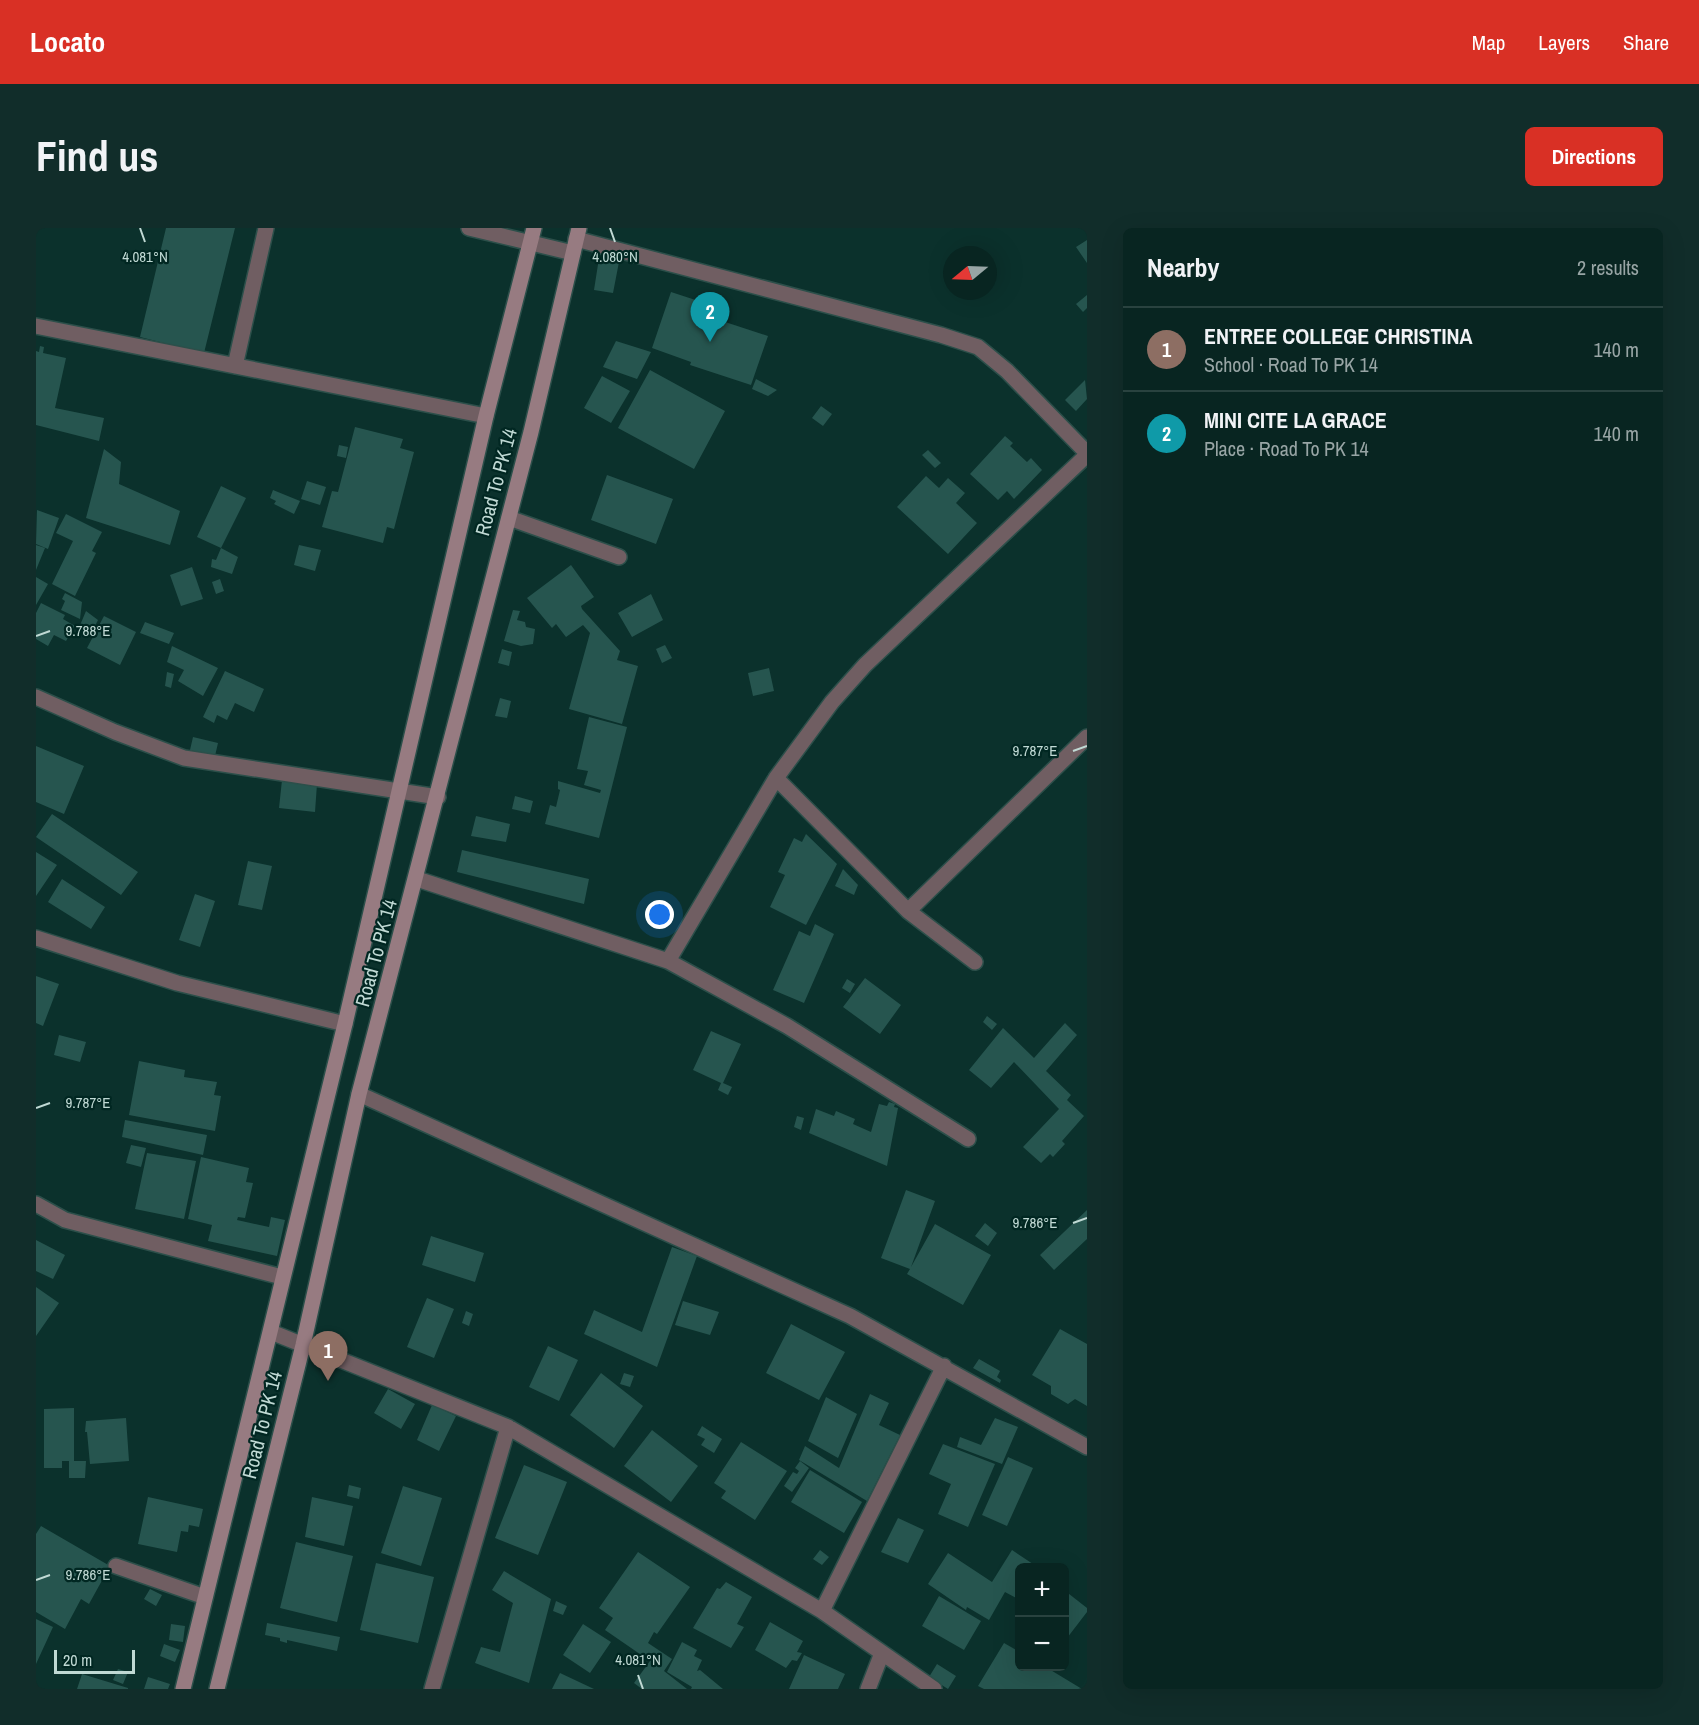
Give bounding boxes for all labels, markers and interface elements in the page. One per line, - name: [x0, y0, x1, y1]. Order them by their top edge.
- text: Locato: [30, 23, 105, 61]
- text: Map: [1472, 28, 1505, 57]
- text: Layers: [1538, 28, 1590, 57]
- text: Share: [1623, 28, 1669, 57]
- button: Directions: [1525, 127, 1663, 186]
- text: Find us: [36, 128, 158, 184]
- text: 4.081°N: [122, 246, 168, 267]
- text: 4.080°N: [592, 246, 638, 267]
- north arrow: [943, 246, 997, 300]
- text: Nearby: [1147, 250, 1219, 285]
- text: 2 results: [1577, 254, 1639, 281]
- pin: 2: [690, 292, 730, 342]
- text: ENTREE COLLEGE CHRISTINA: [1204, 321, 1473, 351]
- text: 1: [1162, 336, 1171, 363]
- text: 140 m: [1593, 336, 1639, 363]
- text: School · Road To PK 14: [1204, 351, 1378, 378]
- text: MINI CITE LA GRACE: [1204, 405, 1387, 435]
- text: 2: [1162, 420, 1171, 447]
- text: 140 m: [1593, 420, 1639, 447]
- street label: Road To PK 14: [468, 425, 523, 539]
- text: Place · Road To PK 14: [1204, 435, 1369, 462]
- text: 9.788°E: [66, 620, 111, 641]
- text: 9.787°E: [1013, 740, 1058, 761]
- street label: Road To PK 14: [348, 896, 403, 1010]
- your location: [645, 900, 674, 929]
- text: 9.787°E: [66, 1092, 111, 1113]
- text: 9.786°E: [1013, 1212, 1058, 1233]
- pin: 1: [308, 1332, 348, 1381]
- street label: Road To PK 14: [235, 1368, 288, 1482]
- map controls: [1015, 1563, 1069, 1671]
- button: +: [1015, 1563, 1069, 1617]
- text: 9.786°E: [66, 1564, 111, 1585]
- button: −: [1015, 1617, 1069, 1671]
- scale bar: [54, 1647, 135, 1674]
- text: 20 m: [63, 1649, 92, 1671]
- text: 4.081°N: [615, 1649, 661, 1670]

